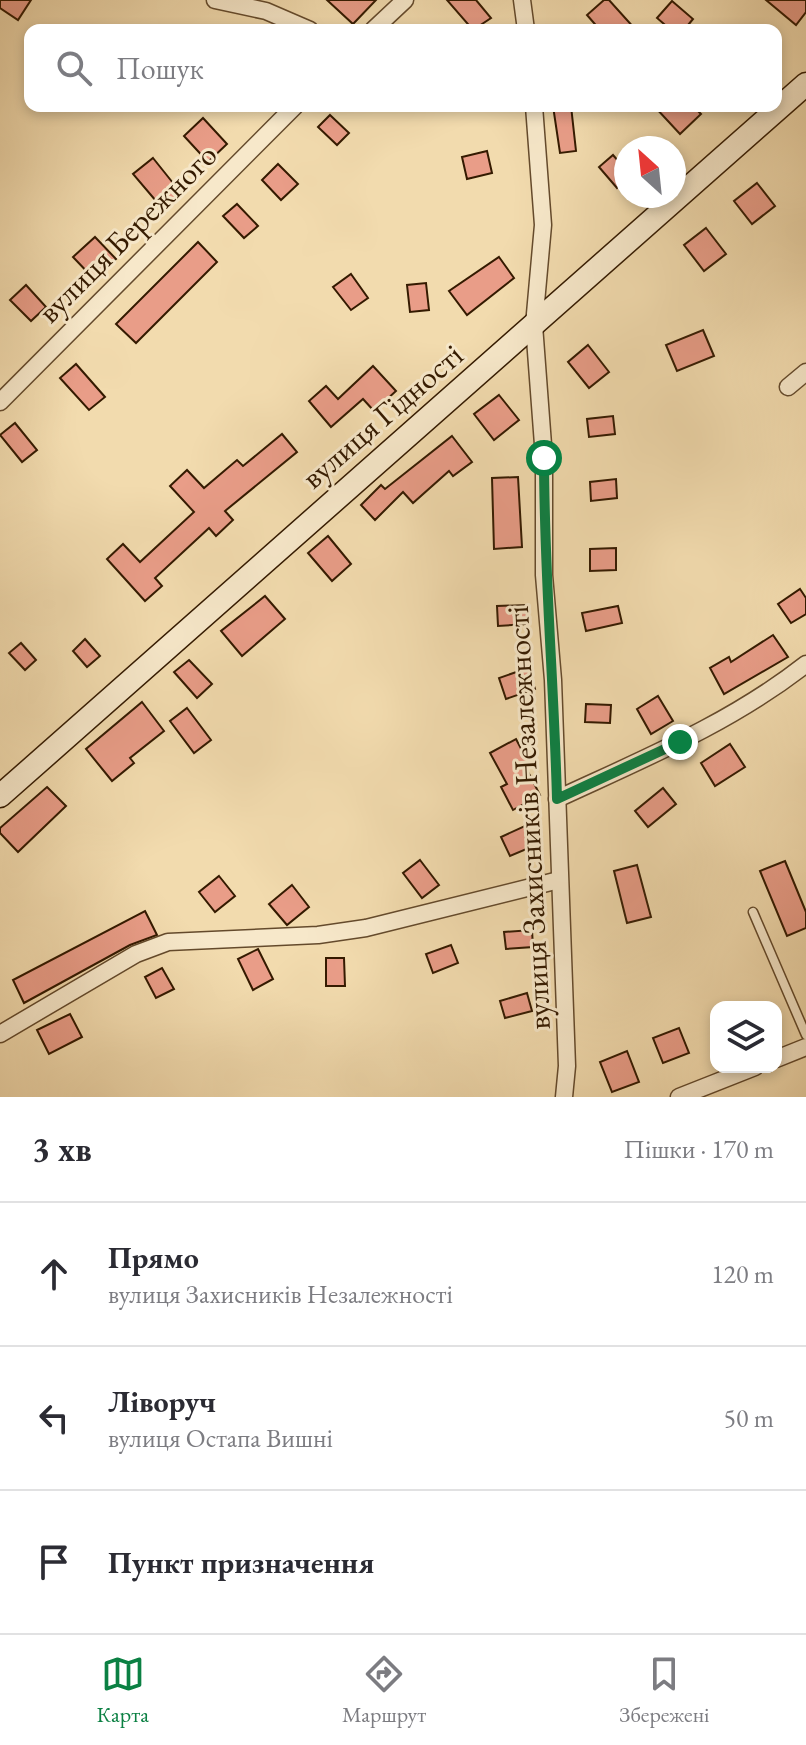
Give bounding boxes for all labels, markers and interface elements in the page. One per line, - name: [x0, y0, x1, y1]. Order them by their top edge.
- search box: [24, 24, 782, 112]
- icon: search: [52, 46, 96, 90]
- text: Пошук: [116, 49, 204, 88]
- street label: вулиця Бережного: [28, 134, 226, 332]
- north arrow: [614, 136, 686, 208]
- street label: вулиця Гідності: [292, 334, 472, 498]
- route start: [526, 440, 562, 476]
- street label: вулиця Захисників Незалежності: [496, 605, 560, 1031]
- route end: [662, 724, 698, 760]
- map controls: [710, 1001, 782, 1073]
- button: layers: [710, 1001, 782, 1073]
- text: 3 хв: [32, 1127, 92, 1171]
- text: Пішки · 170 m: [623, 1132, 774, 1166]
- text: Прямо: [108, 1238, 199, 1277]
- icon: ahead: [32, 1252, 76, 1296]
- text: 120 m: [711, 1257, 774, 1291]
- text: вулиця Захисників Незалежності: [108, 1277, 453, 1311]
- text: Ліворуч: [108, 1382, 216, 1421]
- icon: left: [32, 1396, 76, 1440]
- text: 50 m: [724, 1401, 774, 1435]
- text: вулиця Остапа Вишні: [108, 1421, 333, 1455]
- icon: arrive: [32, 1540, 76, 1584]
- text: Пункт призначення: [108, 1543, 374, 1582]
- tab: Карта: [96, 1652, 149, 1729]
- tab: Маршрут: [342, 1652, 426, 1729]
- tab: Збережені: [619, 1652, 710, 1729]

